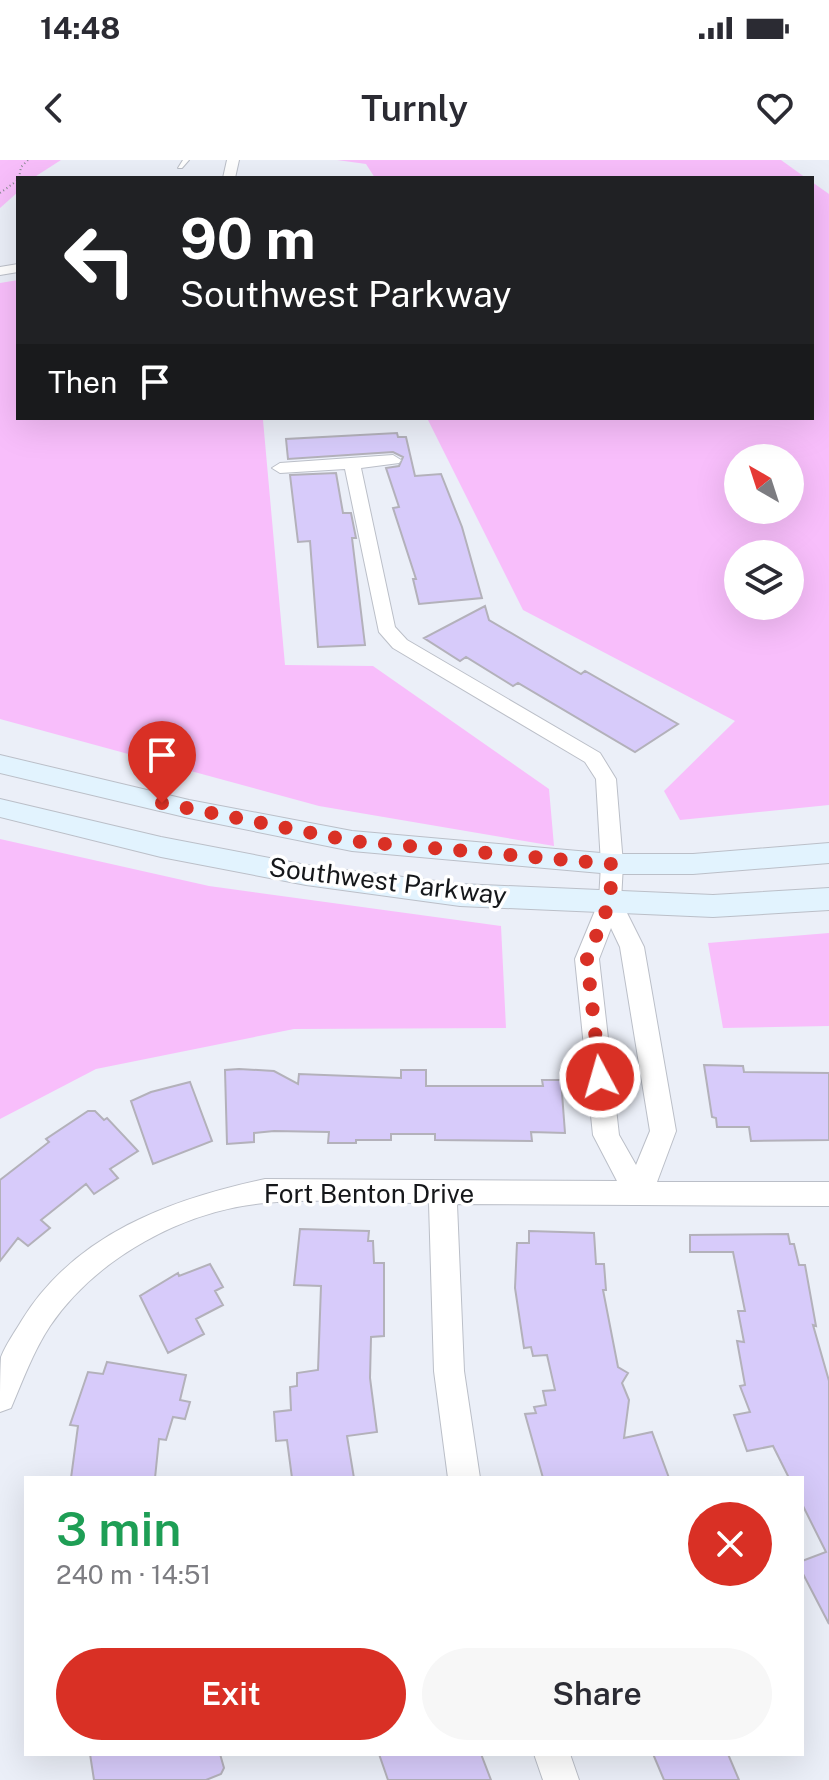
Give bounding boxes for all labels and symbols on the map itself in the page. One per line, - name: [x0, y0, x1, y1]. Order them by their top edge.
- north arrow: [724, 444, 804, 524]
- pin: [128, 721, 196, 803]
- street label: Southwest Parkway: [267, 851, 509, 911]
- position arrow: [558, 1035, 642, 1119]
- street label: Fort Benton Drive: [264, 1178, 474, 1209]

